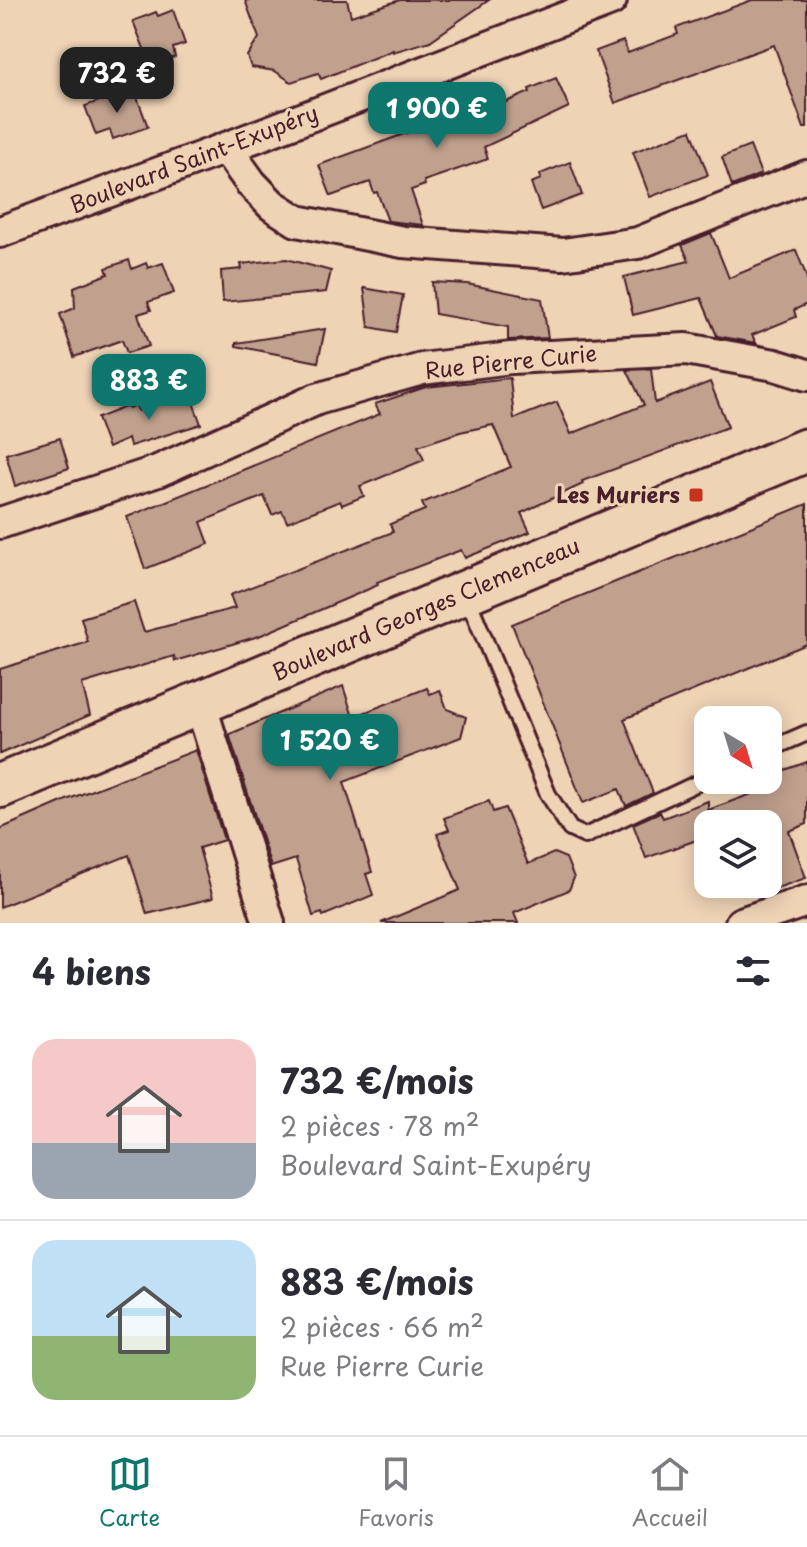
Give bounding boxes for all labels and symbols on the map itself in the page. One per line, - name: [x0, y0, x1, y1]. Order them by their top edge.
- pin: 732 €: [61, 47, 173, 115]
- pin: 1 900 €: [363, 82, 511, 150]
- street label: Boulevard Saint-Exupéry: [64, 95, 323, 220]
- street label: Rue Pierre Curie: [423, 335, 598, 386]
- pin: 883 €: [93, 354, 205, 422]
- place label: Les Muriers: [556, 477, 680, 510]
- marker: Les Muriers: [687, 486, 705, 504]
- street label: Boulevard Georges Clemenceau: [266, 528, 584, 688]
- north arrow: [694, 706, 782, 794]
- pin: 1 520 €: [256, 714, 404, 782]

